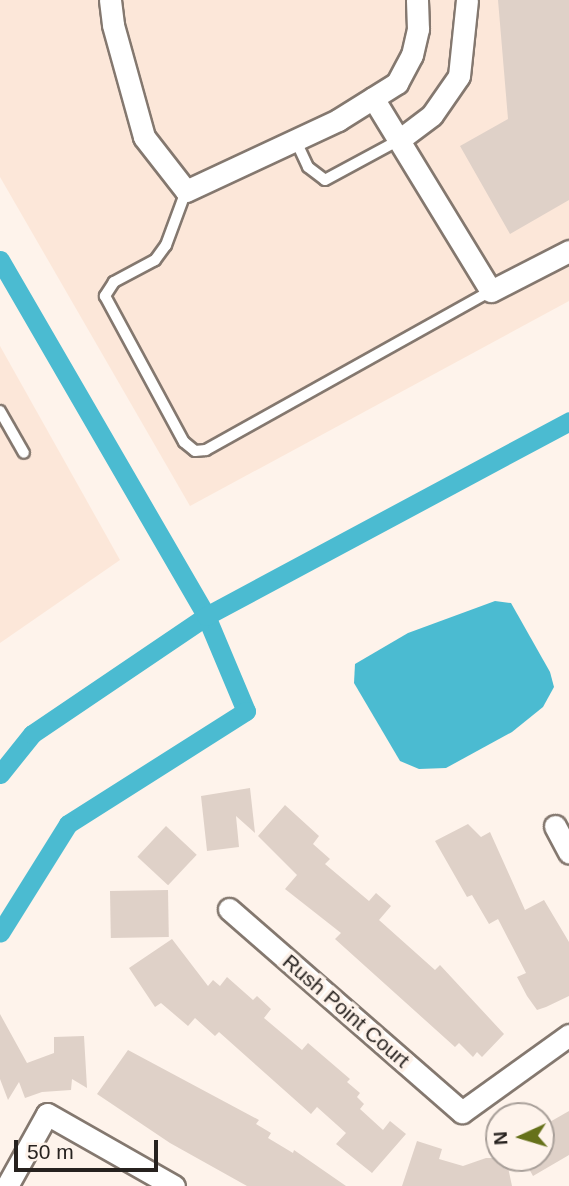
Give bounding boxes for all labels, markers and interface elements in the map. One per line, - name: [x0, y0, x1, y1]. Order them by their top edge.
- street label: Rush Point Court: [277, 949, 415, 1073]
- north arrow: [485, 1102, 555, 1172]
- scale bar: [18, 1126, 161, 1170]
- text: N: [490, 1131, 512, 1146]
- text: 50 m: [27, 1140, 74, 1163]

